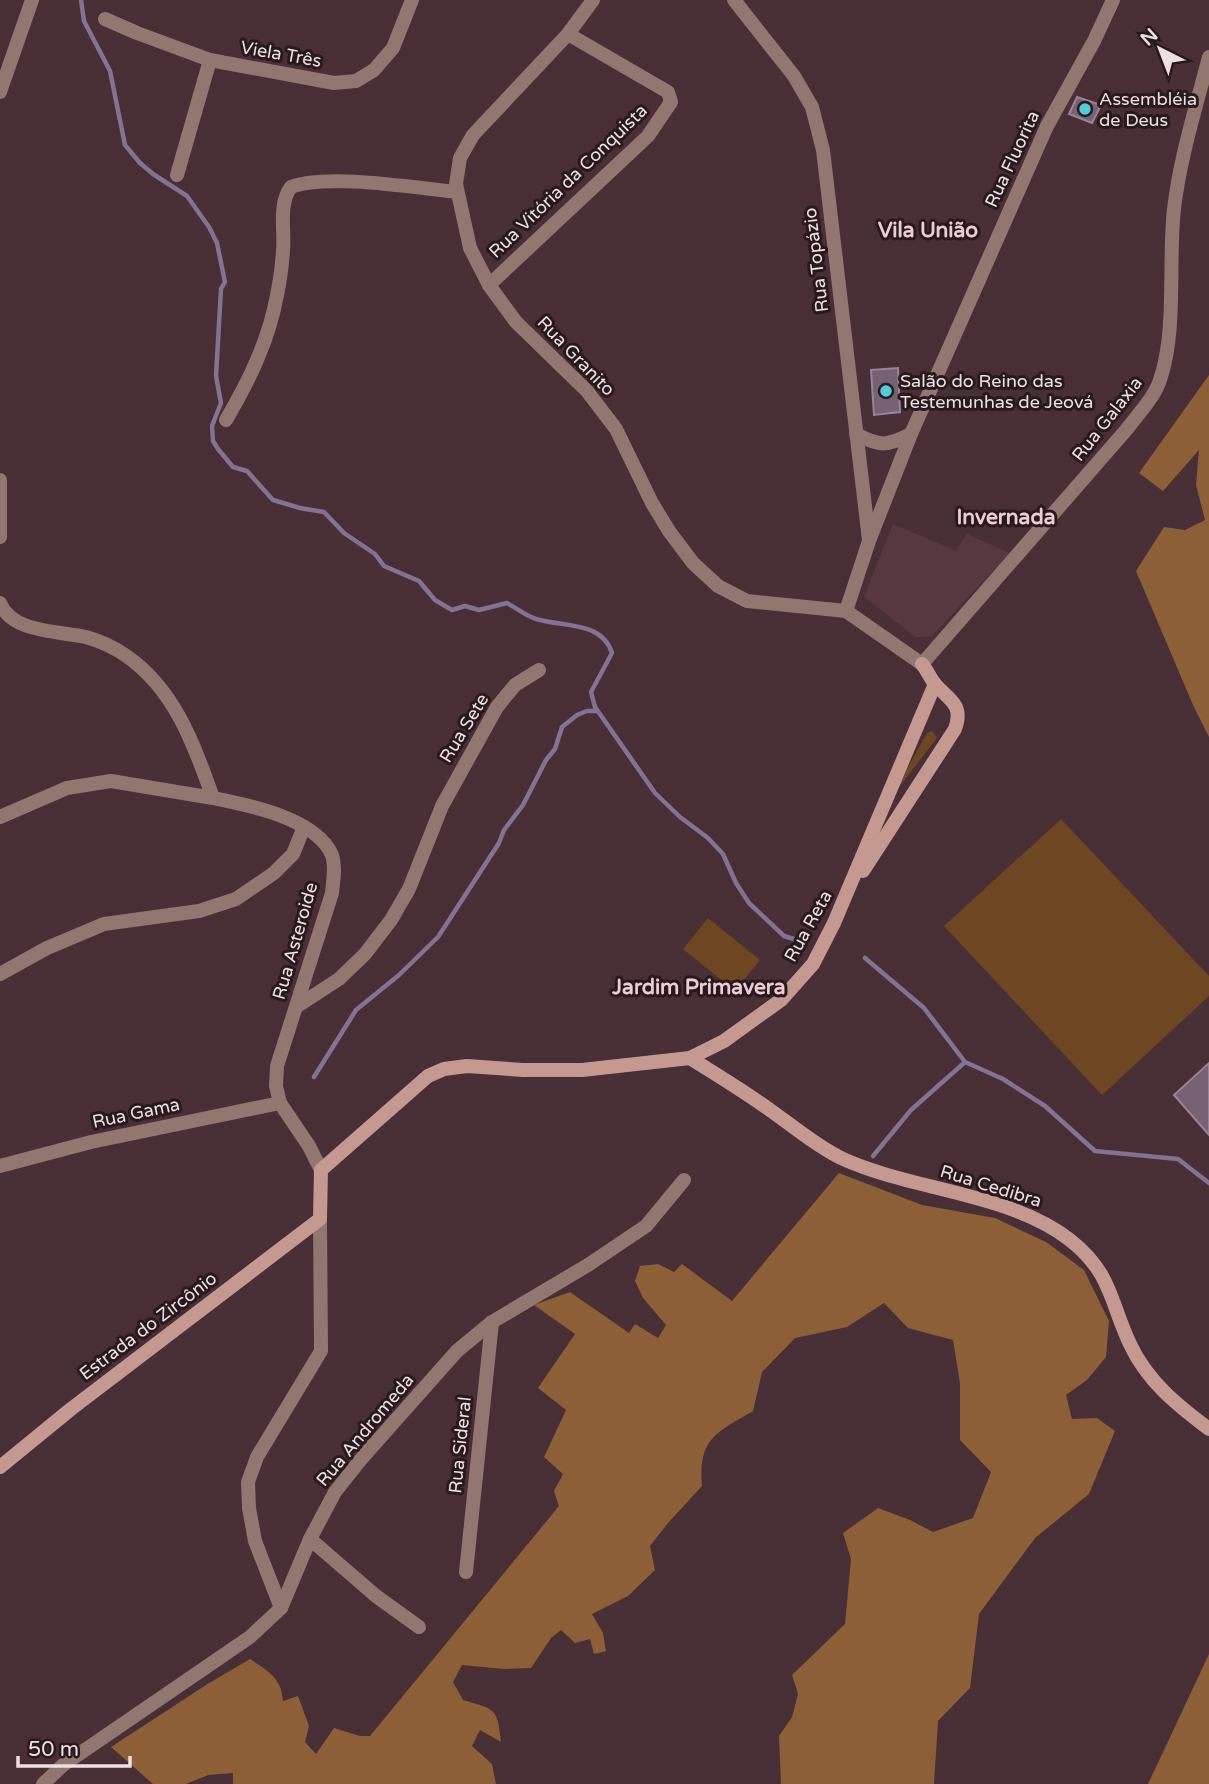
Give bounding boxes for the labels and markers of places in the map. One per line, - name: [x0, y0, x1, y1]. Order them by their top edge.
- place label: Assembléia de Deus: [1099, 88, 1197, 131]
- marker: Assembléia de Deus: [1077, 101, 1093, 117]
- place label: Salão do Reino das Testemunhas de Jeová: [900, 370, 1093, 413]
- marker: Salão do Reino das Testemunhas de Jeová: [878, 383, 894, 399]

